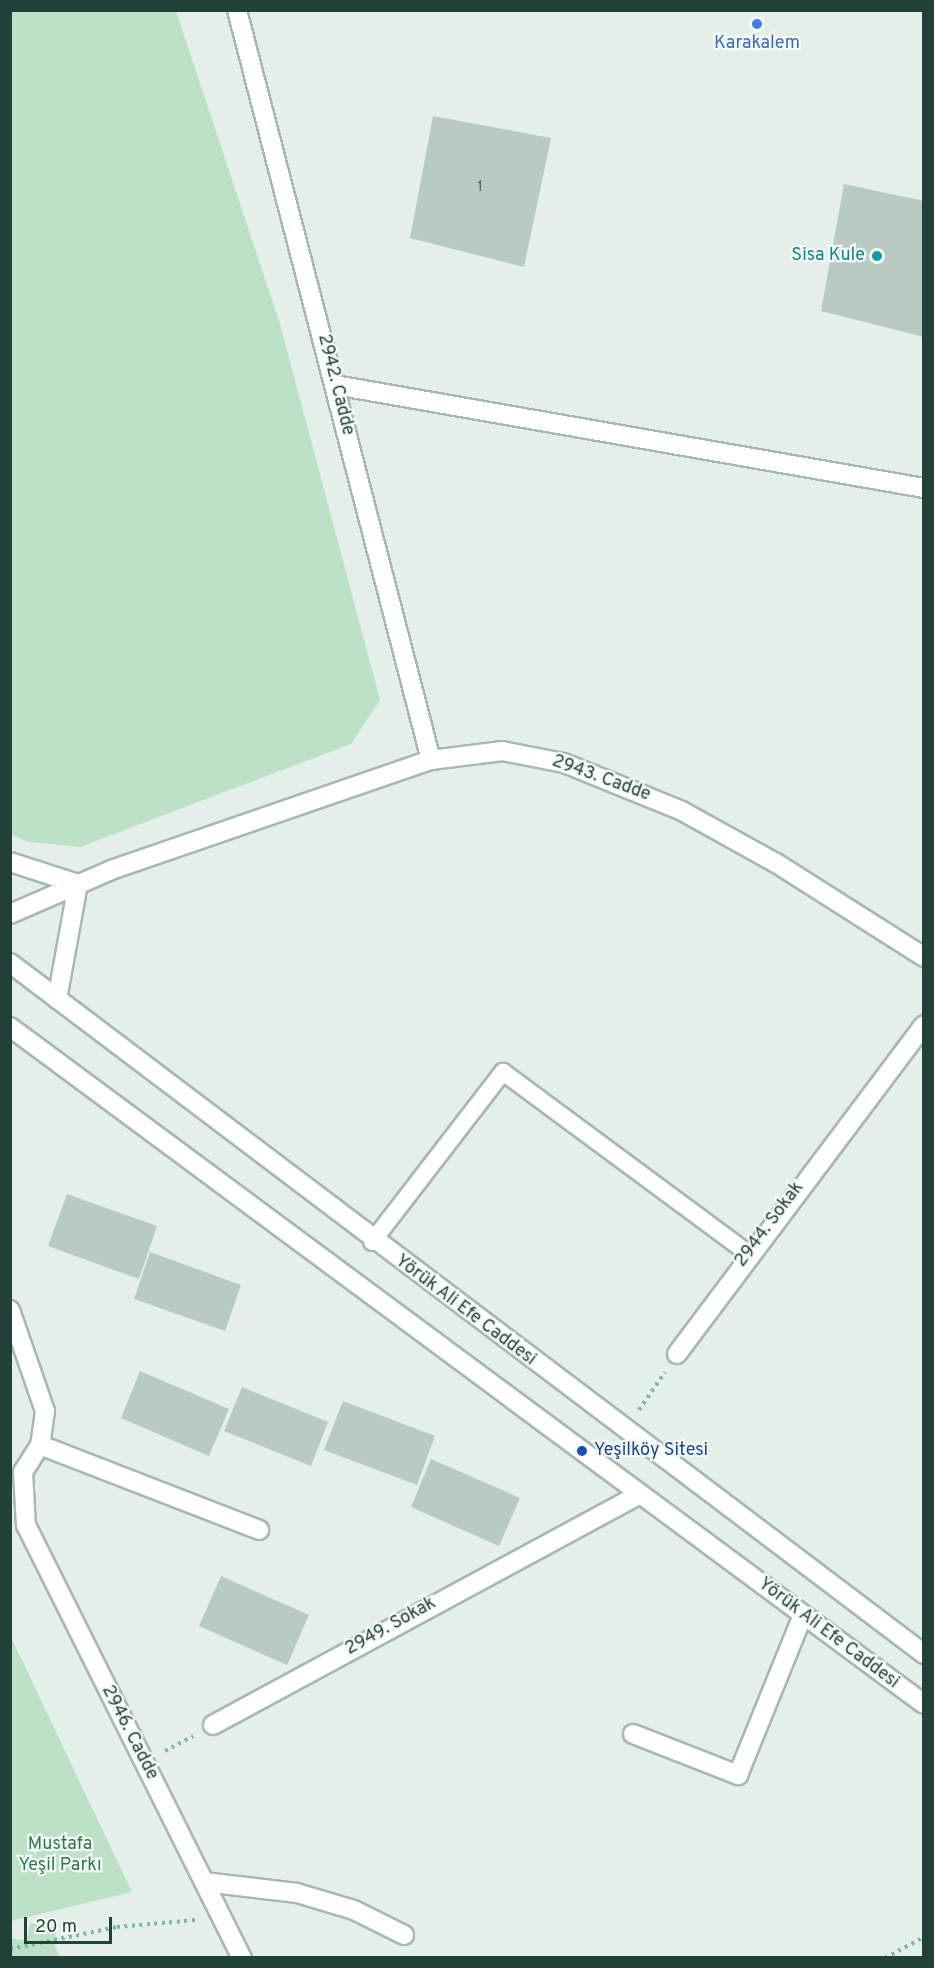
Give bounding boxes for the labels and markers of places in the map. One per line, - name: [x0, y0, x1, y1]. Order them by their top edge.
- marker: Karakalem: [750, 17, 764, 31]
- place label: Karakalem: [714, 33, 800, 55]
- place label: Sisa Kule: [791, 245, 865, 267]
- marker: Sisa Kule: [870, 249, 884, 263]
- place label: Yeşilköy Sitesi: [594, 1440, 708, 1462]
- marker: Yeşilköy Sitesi: [575, 1444, 589, 1458]

